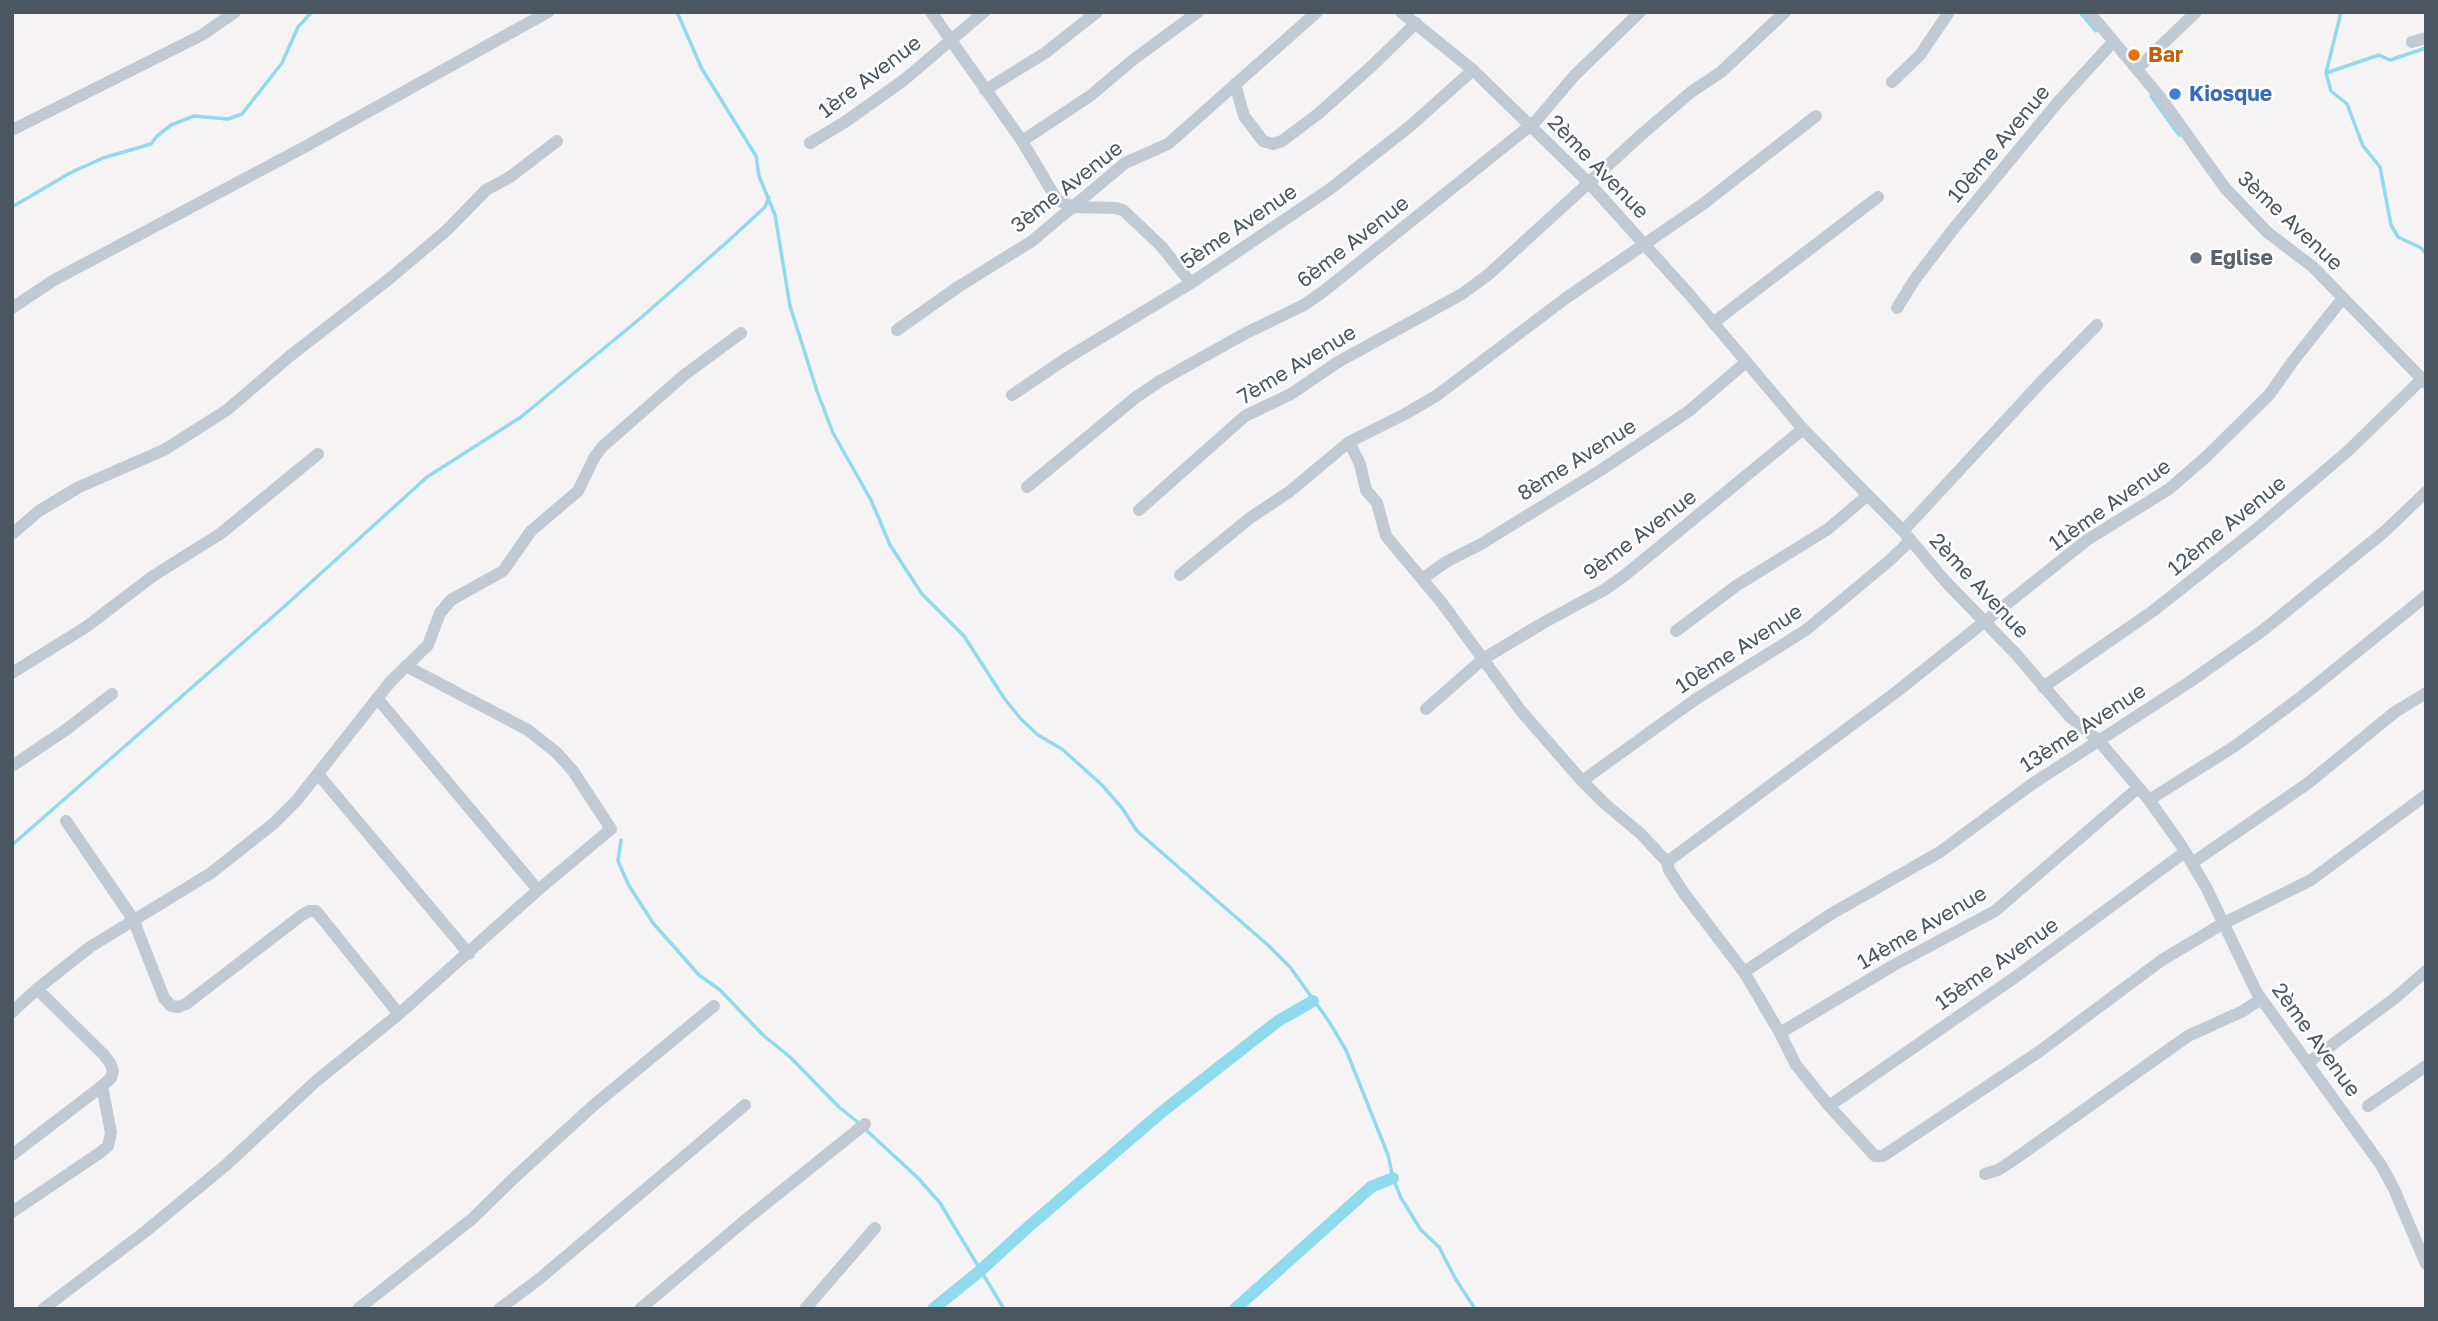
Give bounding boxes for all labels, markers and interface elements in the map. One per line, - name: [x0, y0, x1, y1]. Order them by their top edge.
- street label: 1ère Avenue: [814, 30, 926, 124]
- place label: Bar: [2148, 42, 2183, 68]
- marker: Bar: [2126, 47, 2142, 63]
- street label: 10ème Avenue: [1943, 80, 2055, 208]
- place label: Kiosque: [2189, 81, 2272, 107]
- marker: Kiosque: [2167, 86, 2183, 102]
- street label: 2ème Avenue: [1542, 110, 1654, 224]
- street label: 3ème Avenue: [1006, 136, 1128, 238]
- street label: 3ème Avenue: [2232, 166, 2348, 276]
- street label: 5ème Avenue: [1176, 179, 1302, 275]
- street label: 6ème Avenue: [1292, 191, 1414, 293]
- place label: Eglise: [2210, 245, 2273, 271]
- marker: Eglise: [2188, 250, 2204, 266]
- street label: 7ème Avenue: [1233, 320, 1361, 410]
- street label: 8ème Avenue: [1513, 414, 1641, 506]
- street label: 11ème Avenue: [2044, 454, 2176, 556]
- street label: 12ème Avenue: [2163, 471, 2291, 581]
- street label: 9ème Avenue: [1578, 484, 1702, 586]
- street label: 2ème Avenue: [1924, 528, 2034, 644]
- street label: 10ème Avenue: [1671, 599, 1807, 699]
- street label: 13ème Avenue: [2015, 678, 2151, 778]
- street label: 14ème Avenue: [1853, 881, 1991, 975]
- street label: 15ème Avenue: [1931, 912, 2063, 1016]
- street label: 2ème Avenue: [2266, 978, 2366, 1102]

